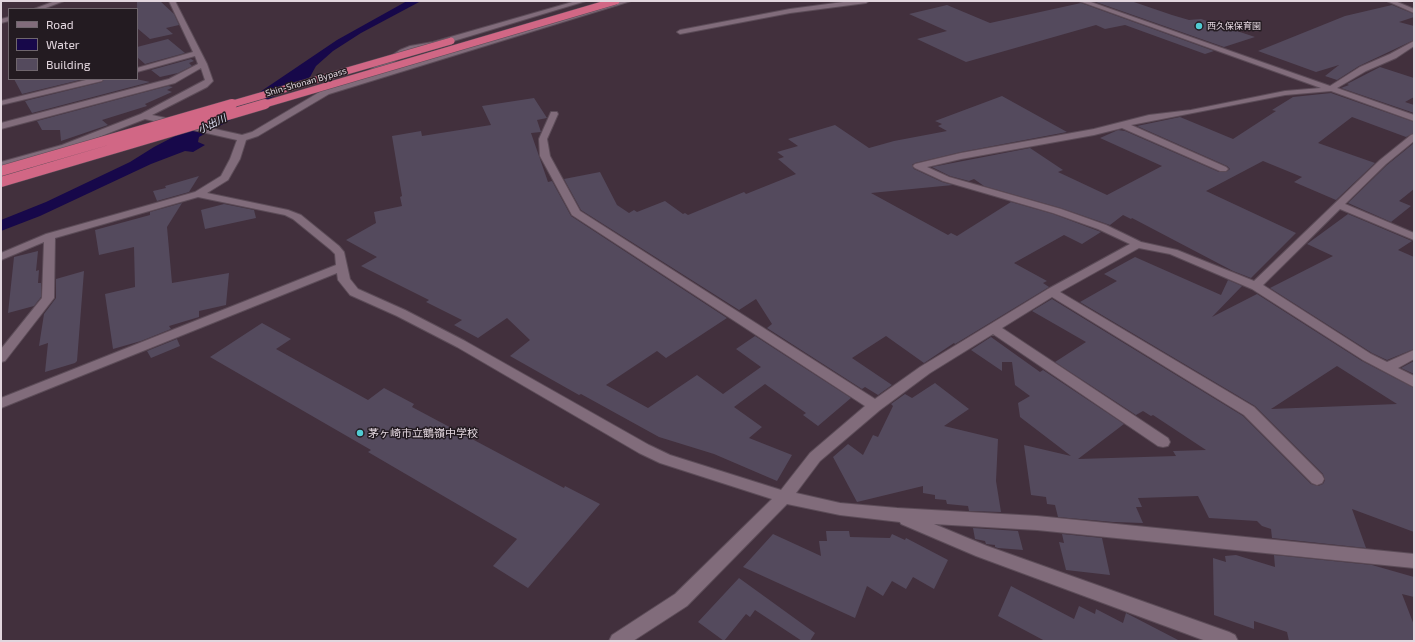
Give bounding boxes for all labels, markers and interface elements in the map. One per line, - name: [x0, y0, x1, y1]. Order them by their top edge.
- legend: [8, 8, 138, 80]
- text: Road: [46, 17, 74, 31]
- marker: 西久保保育園: [1194, 21, 1204, 31]
- place label: 西久保保育園: [1207, 21, 1261, 31]
- text: Water: [46, 37, 80, 51]
- text: Building: [46, 57, 90, 71]
- street label: Shin-Shonan Bypass: [264, 65, 348, 99]
- water label: 小出川: [196, 112, 228, 136]
- place label: 茅ヶ崎市立鶴嶺中学校: [368, 426, 478, 440]
- marker: 茅ヶ崎市立鶴嶺中学校: [355, 428, 365, 438]

